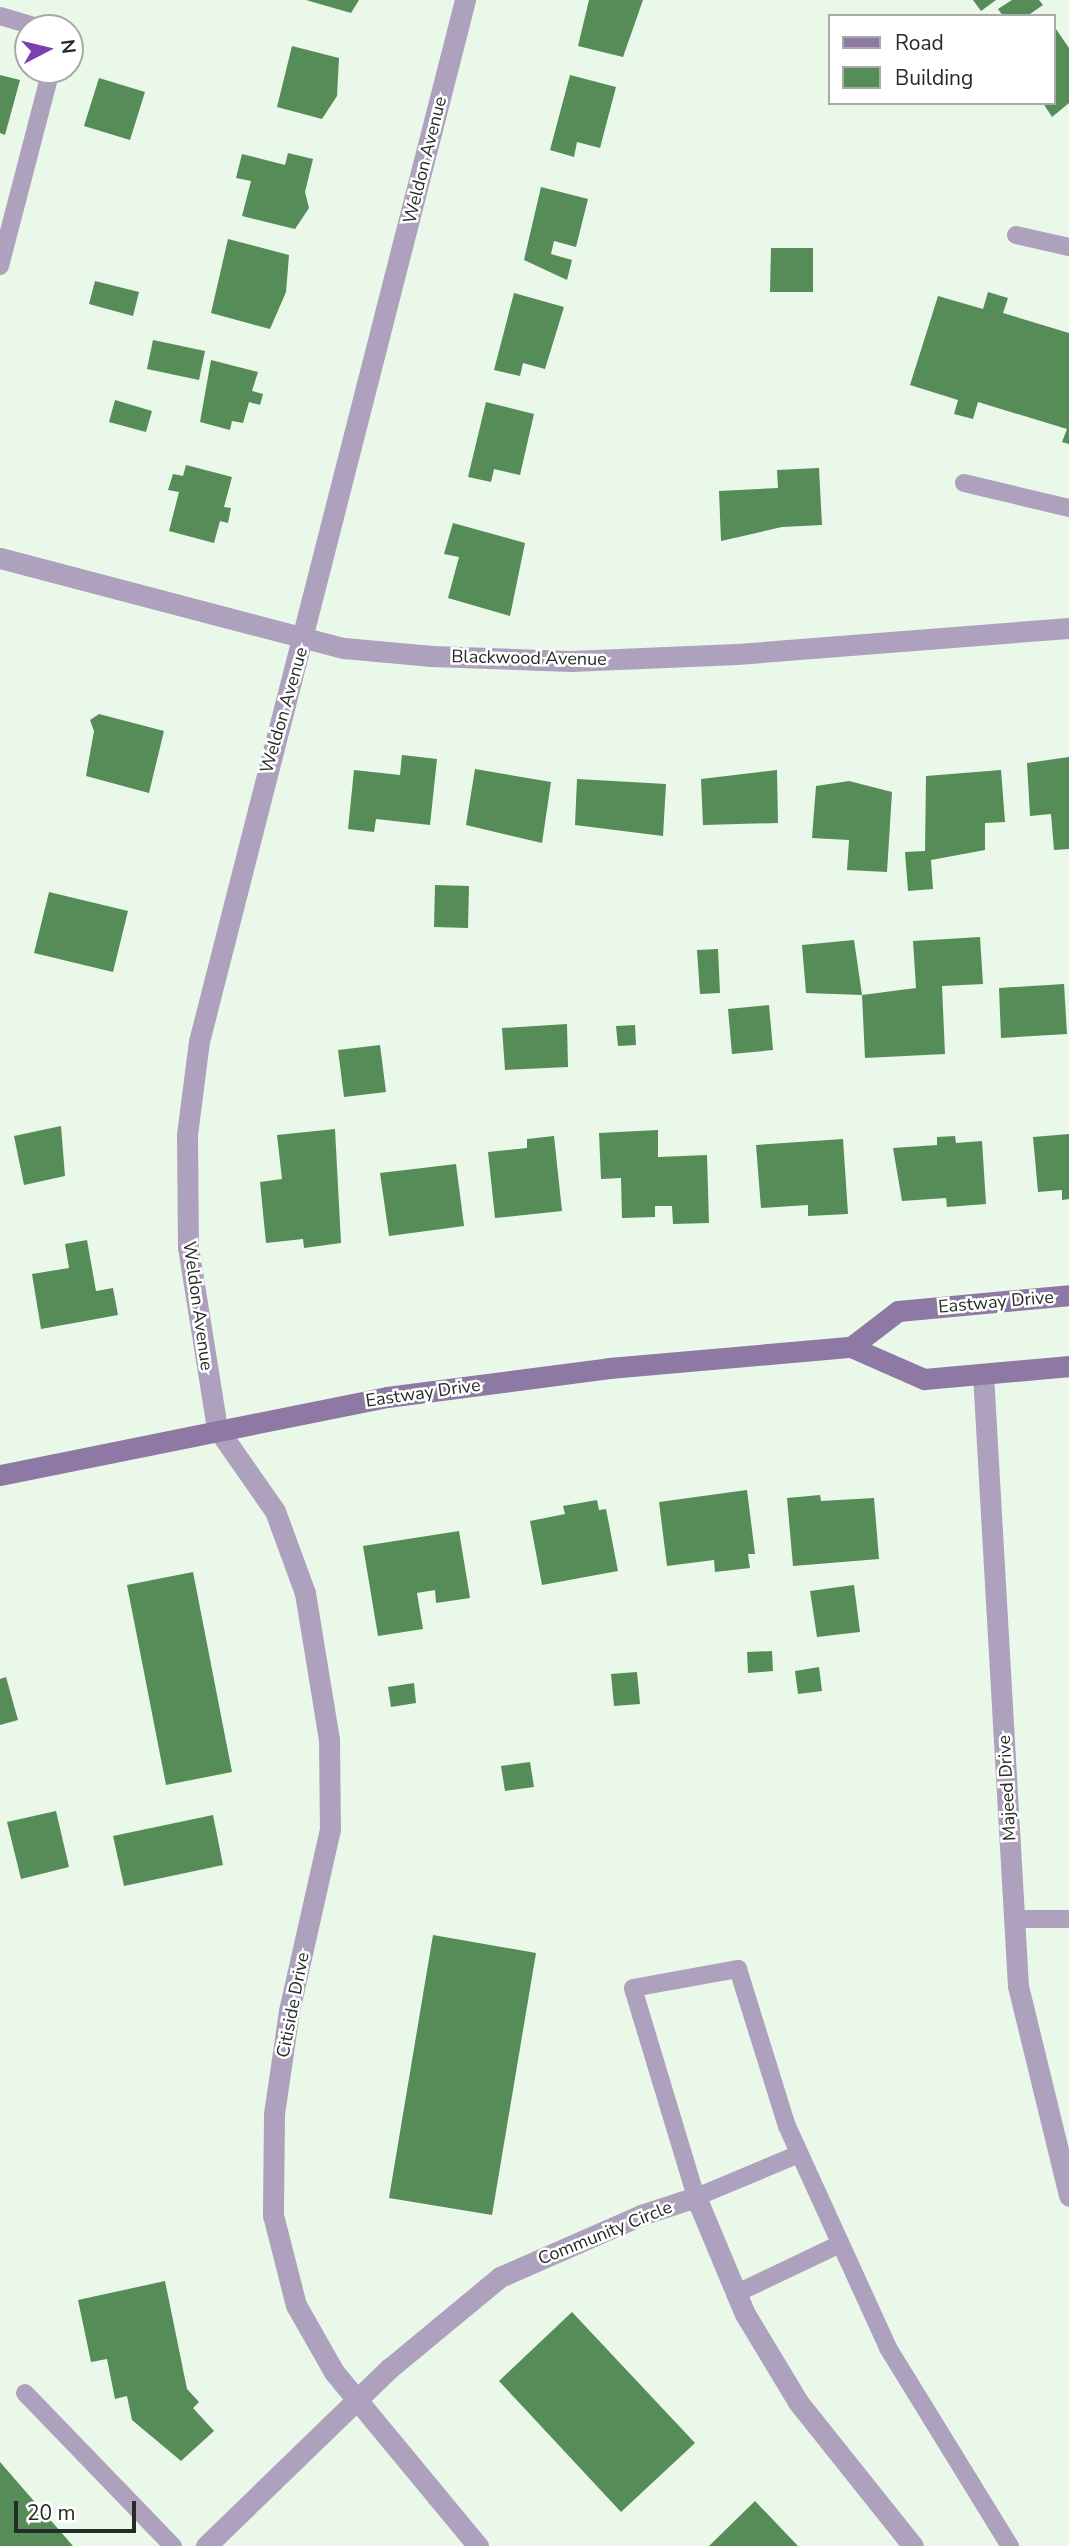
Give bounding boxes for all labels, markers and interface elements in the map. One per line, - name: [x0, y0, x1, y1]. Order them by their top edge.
- north arrow: [14, 14, 84, 84]
- legend: [828, 14, 1055, 105]
- text: Road: [895, 29, 944, 57]
- text: N: [54, 38, 82, 55]
- text: Building: [895, 64, 973, 92]
- street label: Weldon Avenue: [399, 94, 451, 226]
- street label: Weldon Avenue: [256, 644, 312, 776]
- street label: Blackwood Avenue: [451, 646, 607, 670]
- street label: Weldon Avenue: [178, 1240, 218, 1372]
- street label: Eastway Drive: [937, 1286, 1055, 1318]
- street label: Eastway Drive: [364, 1374, 482, 1412]
- street label: Majeed Drive: [993, 1734, 1021, 1842]
- street label: Citiside Drive: [272, 1950, 314, 2060]
- street label: Community Circle: [535, 2196, 675, 2270]
- scale bar: [18, 2486, 140, 2530]
- text: 20 m: [27, 2499, 76, 2527]

